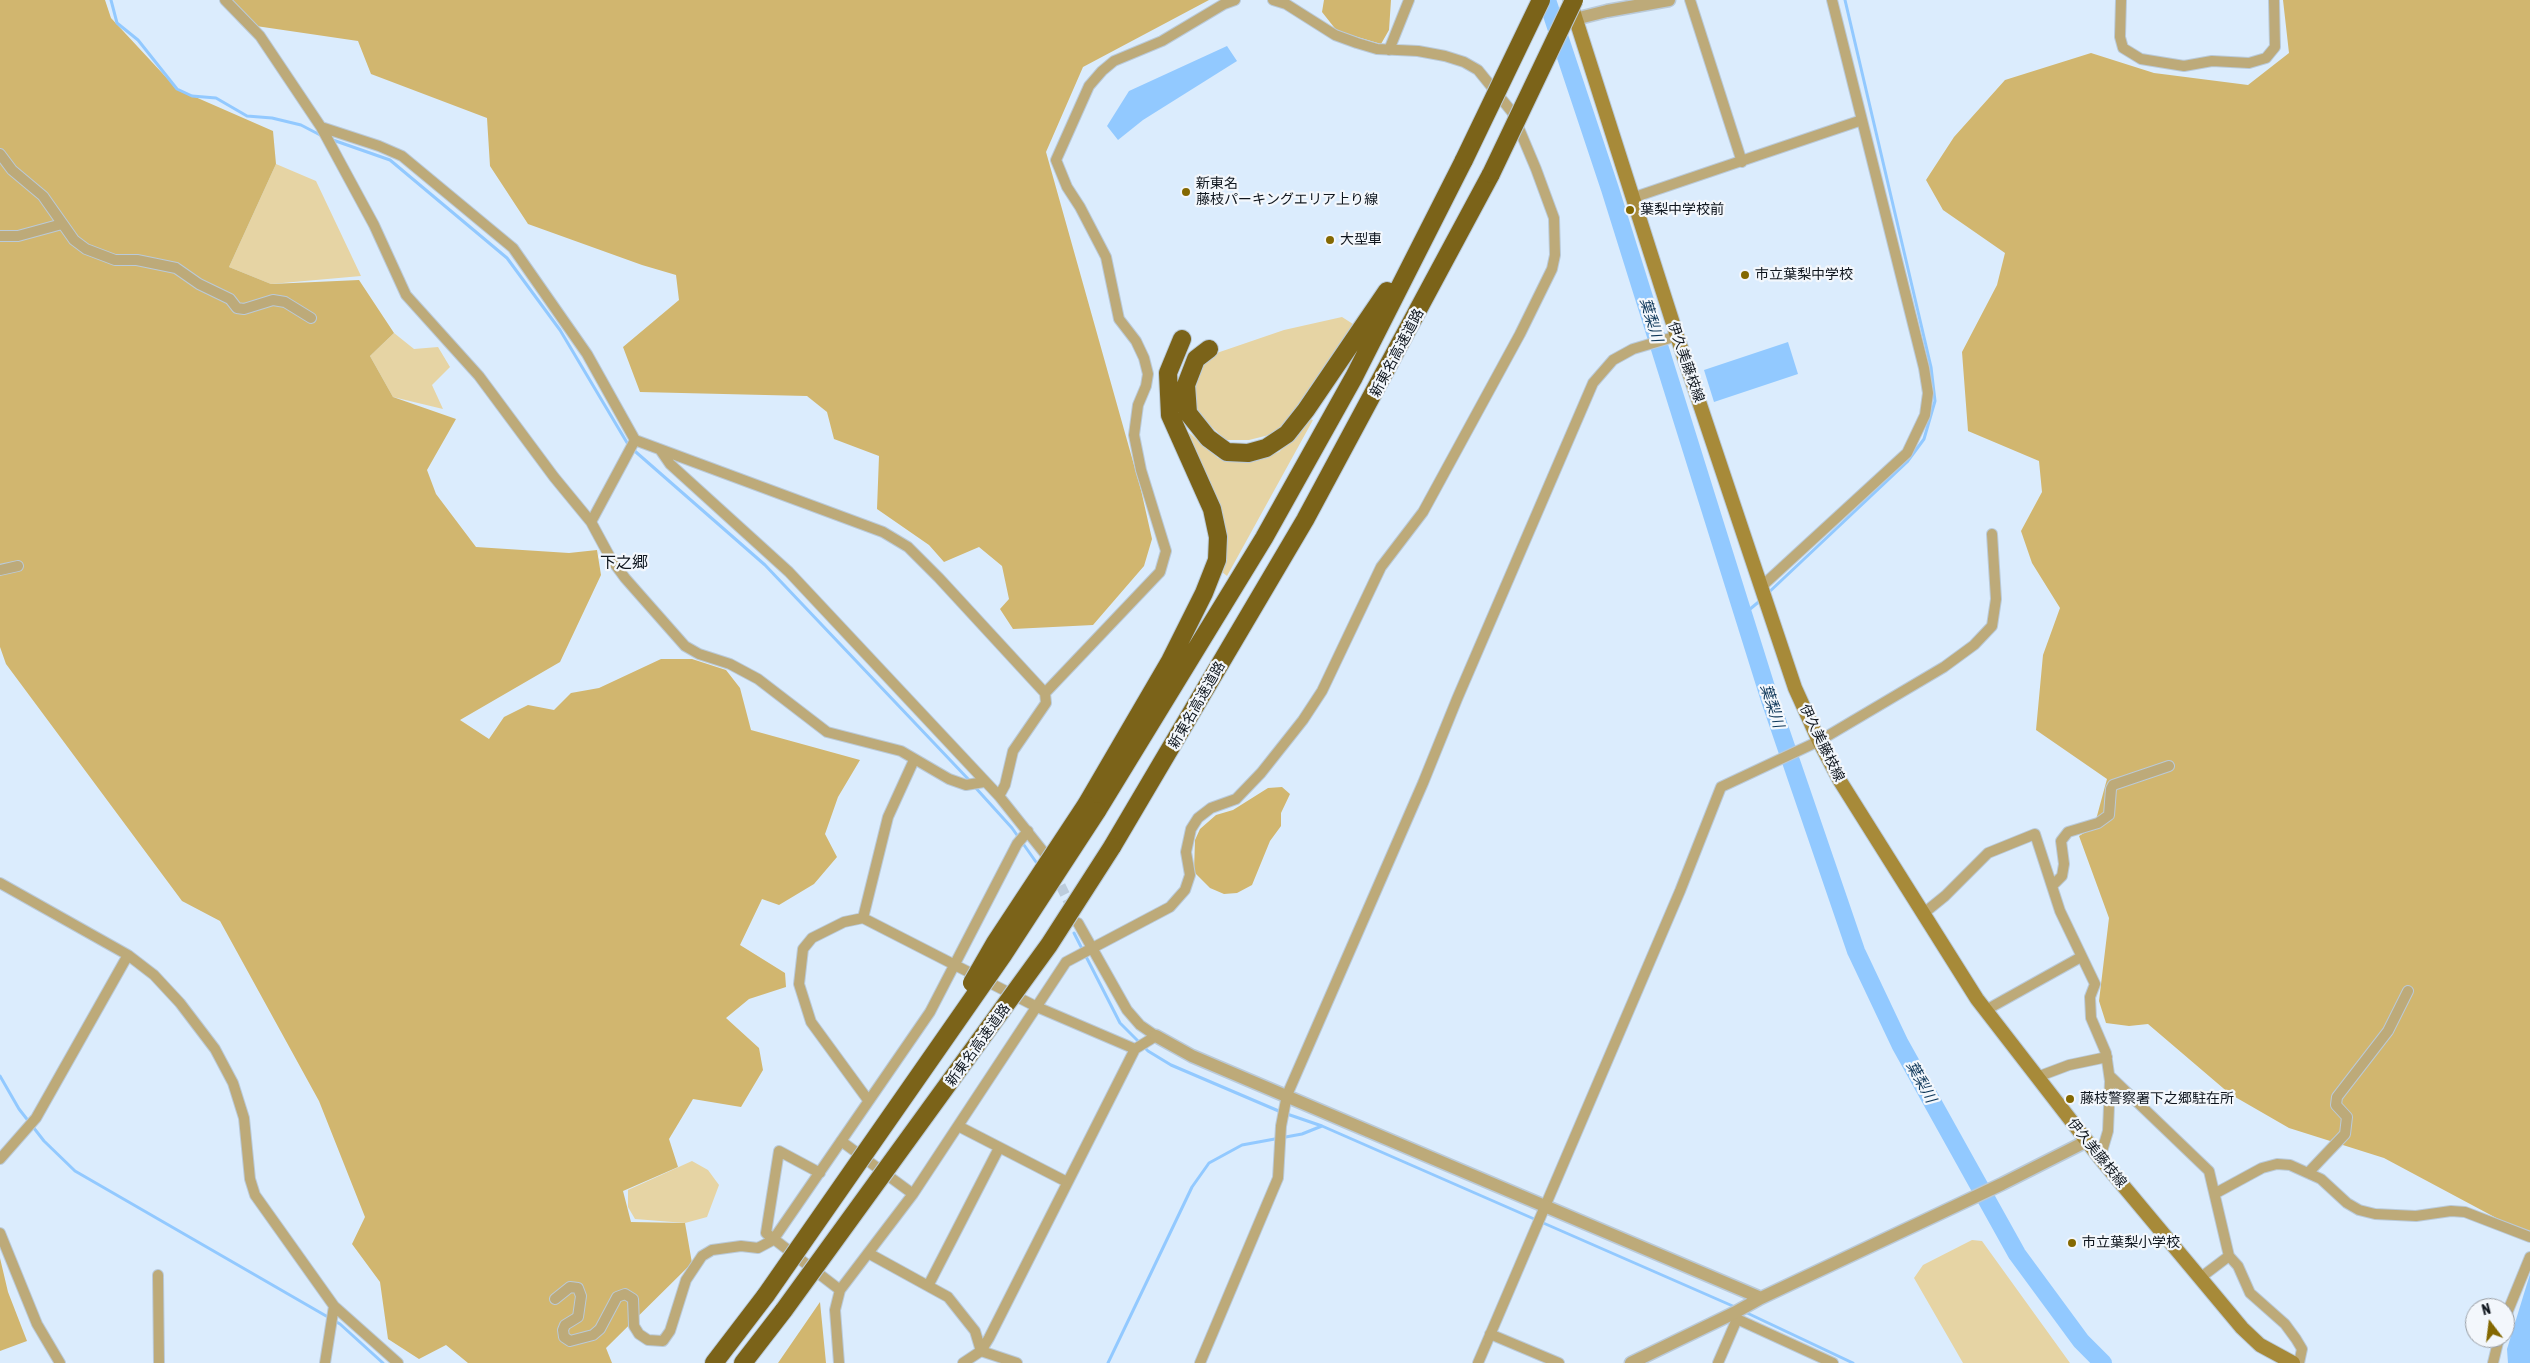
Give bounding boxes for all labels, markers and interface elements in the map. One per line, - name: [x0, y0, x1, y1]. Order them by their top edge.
- place label: 新東名 藤枝パーキングエリア上り線: [1196, 176, 1378, 208]
- marker: 新東名 藤枝パーキングエリア上り線: [1180, 186, 1192, 198]
- place label: 葉梨中学校前: [1640, 202, 1724, 218]
- marker: 葉梨中学校前: [1624, 204, 1636, 216]
- place label: 大型車: [1340, 232, 1382, 248]
- marker: 大型車: [1324, 234, 1336, 246]
- place label: 市立葉梨中学校: [1755, 267, 1853, 283]
- marker: 市立葉梨中学校: [1739, 269, 1751, 281]
- water label: 葉梨川: [1636, 296, 1666, 344]
- street label: 新東名高速道路: [1367, 306, 1427, 400]
- street label: 伊久美藤枝線: [1664, 320, 1708, 404]
- district label: 下之郷: [600, 553, 648, 573]
- street label: 新東名高速道路: [1165, 658, 1229, 752]
- water label: 葉梨川: [1756, 682, 1788, 730]
- street label: 伊久美藤枝線: [1796, 702, 1848, 784]
- street label: 新東名高速道路: [942, 1000, 1014, 1090]
- water label: 葉梨川: [1902, 1058, 1940, 1106]
- place label: 藤枝警察署下之郷駐在所: [2080, 1091, 2234, 1107]
- marker: 藤枝警察署下之郷駐在所: [2064, 1093, 2076, 1105]
- street label: 伊久美藤枝線: [2064, 1115, 2130, 1191]
- place label: 市立葉梨小学校: [2082, 1235, 2180, 1251]
- marker: 市立葉梨小学校: [2066, 1237, 2078, 1249]
- north arrow: [2465, 1298, 2515, 1348]
- text: N: [2480, 1301, 2492, 1318]

